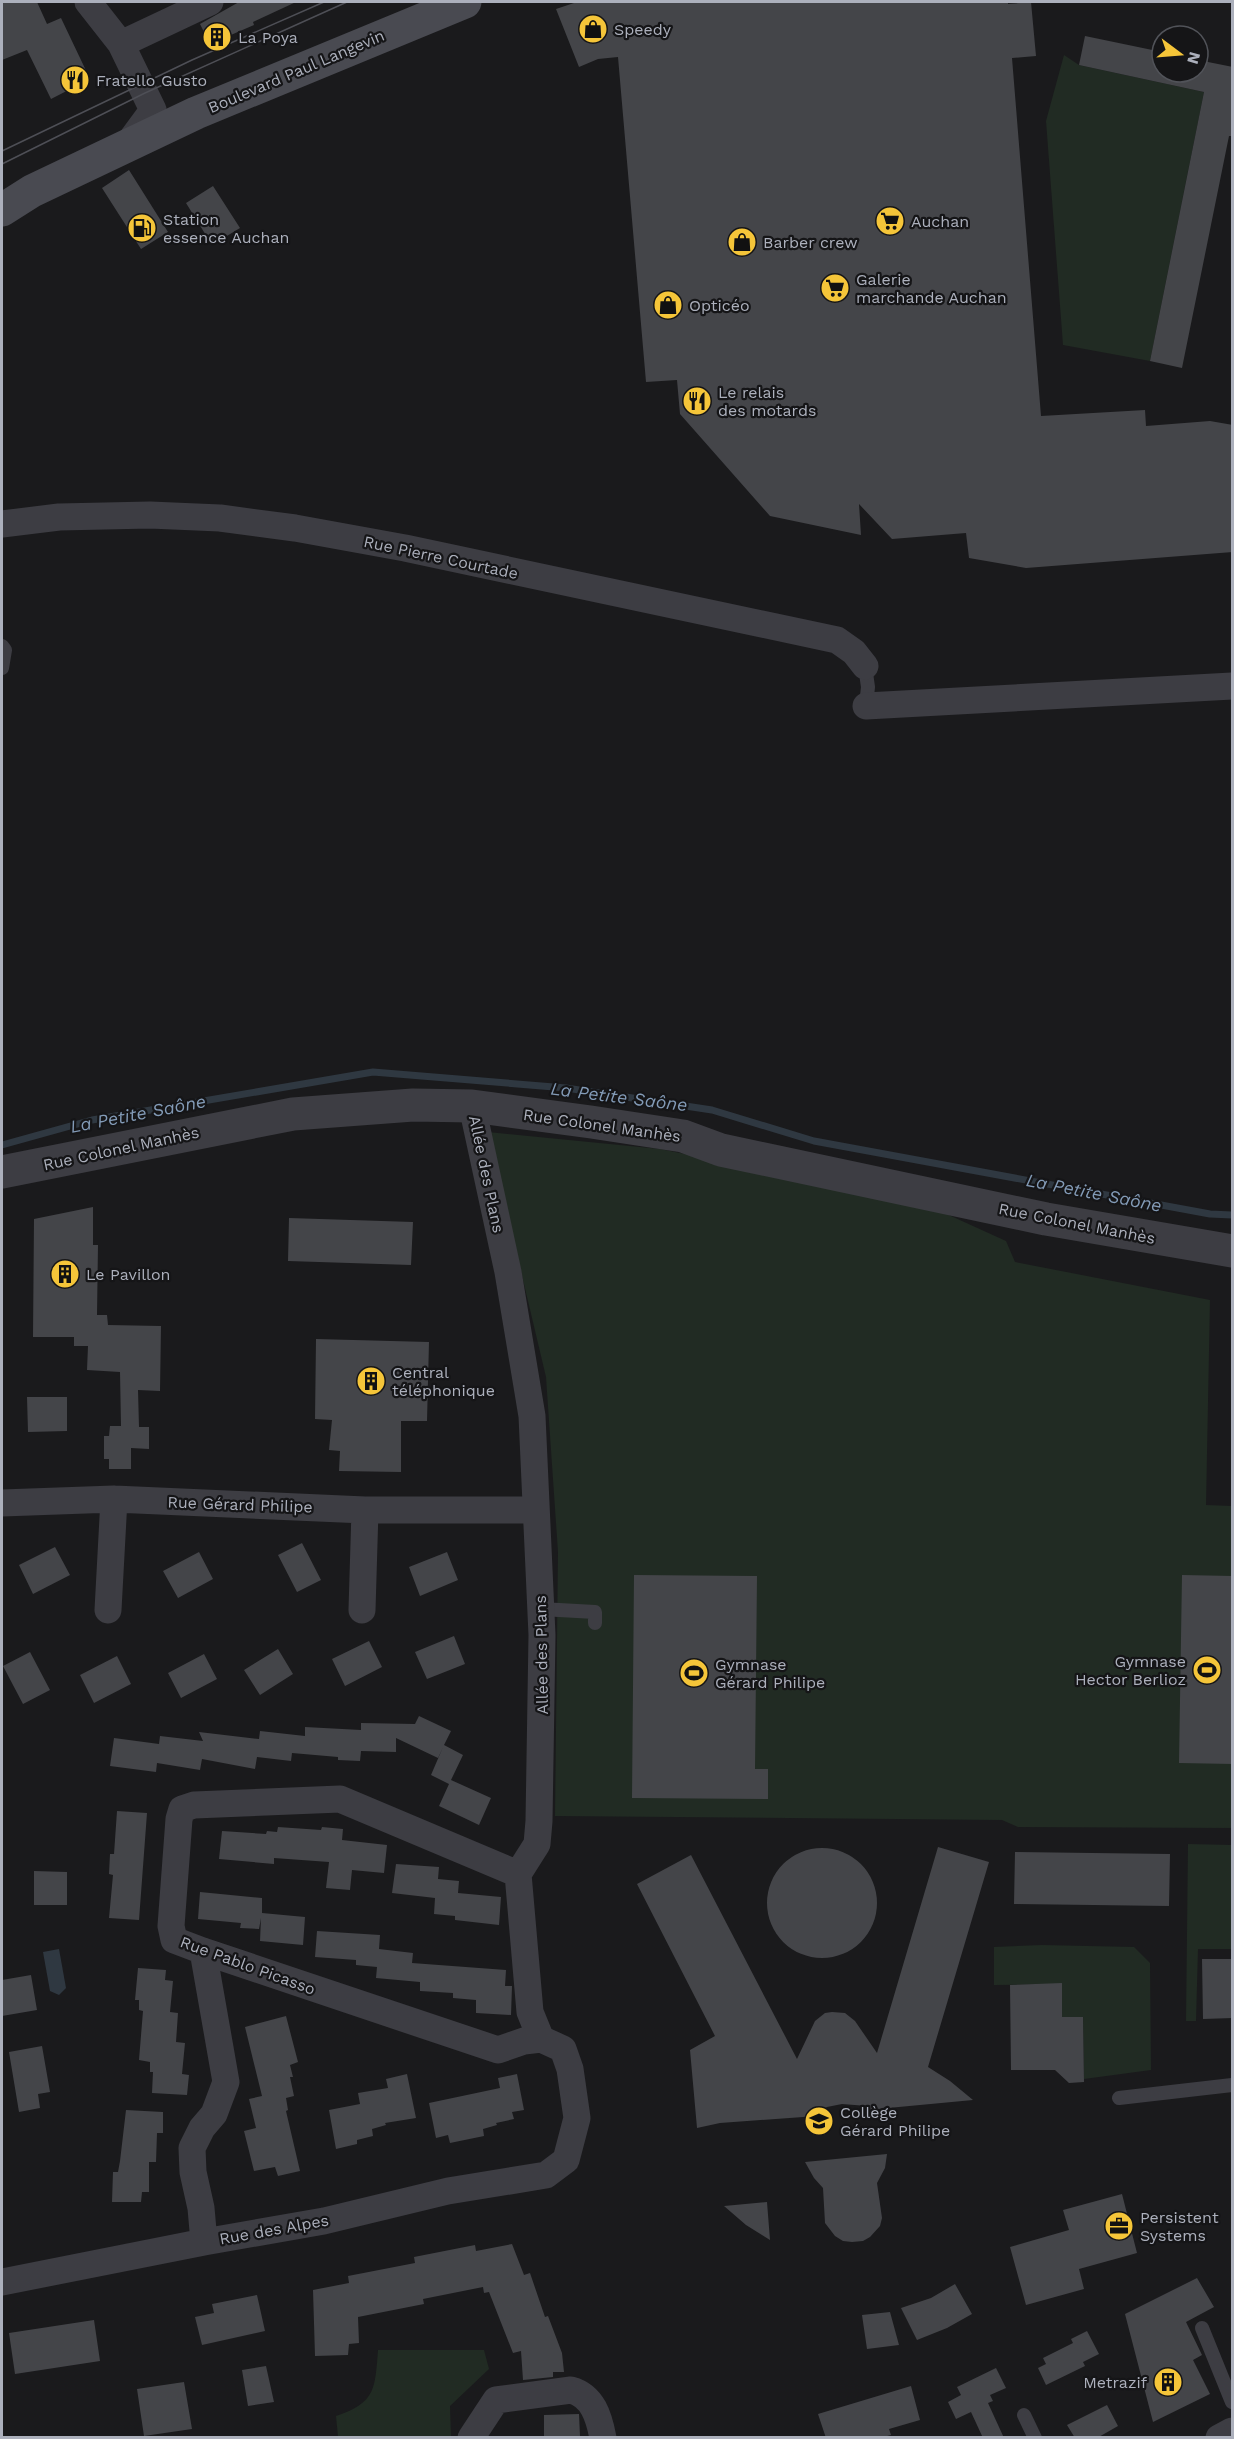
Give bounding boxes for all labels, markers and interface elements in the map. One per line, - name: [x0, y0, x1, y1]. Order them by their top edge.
- shop icon: Speedy: [577, 13, 609, 45]
- place label: Speedy: [614, 20, 672, 39]
- building icon: La Poya: [201, 21, 233, 53]
- north arrow: [1150, 24, 1210, 84]
- street label: Boulevard Paul Langevin: [205, 26, 387, 117]
- place label: La Poya: [238, 28, 298, 47]
- text: N: [1183, 50, 1205, 66]
- restaurant icon: Fratello Gusto: [59, 64, 91, 96]
- place label: Fratello Gusto: [96, 71, 207, 90]
- supermarket icon: Auchan: [874, 205, 906, 237]
- place label: Station essence Auchan: [163, 210, 289, 247]
- fuel station icon: Station essence Auchan: [126, 212, 158, 244]
- place label: Auchan: [911, 212, 969, 231]
- shop icon: Barber crew: [726, 226, 758, 258]
- place label: Barber crew: [763, 233, 858, 252]
- place label: Galerie marchande Auchan: [856, 270, 1007, 307]
- supermarket icon: Galerie marchande Auchan: [819, 272, 851, 304]
- shop icon: Opticéo: [652, 289, 684, 321]
- place label: Opticéo: [689, 296, 750, 315]
- place label: Le relais des motards: [718, 383, 816, 420]
- restaurant icon: Le relais des motards: [681, 385, 713, 417]
- street label: Rue Pierre Courtade: [362, 532, 520, 583]
- water label: La Petite Saône: [549, 1078, 689, 1115]
- water label: La Petite Saône: [68, 1090, 208, 1137]
- street label: Rue Colonel Manhès: [522, 1105, 682, 1146]
- street label: Allée des Plans: [465, 1114, 508, 1235]
- street label: Rue Colonel Manhès: [41, 1123, 201, 1174]
- water label: La Petite Saône: [1024, 1169, 1164, 1216]
- street label: Rue Colonel Manhès: [997, 1199, 1157, 1248]
- building icon: Le Pavillon: [49, 1258, 81, 1290]
- place label: Le Pavillon: [86, 1265, 170, 1284]
- place label: Central téléphonique: [392, 1363, 495, 1400]
- building icon: Central téléphonique: [355, 1365, 387, 1397]
- street label: Rue Gérard Philipe: [167, 1492, 313, 1517]
- street label: Allée des Plans: [531, 1595, 552, 1715]
- place label: Gymnase Hector Berlioz: [1075, 1652, 1186, 1689]
- sports icon: Gymnase Hector Berlioz: [1191, 1654, 1223, 1686]
- place label: Gymnase Gérard Philipe: [715, 1655, 825, 1692]
- sports icon: Gymnase Gérard Philipe: [678, 1657, 710, 1689]
- street label: Rue Pablo Picasso: [178, 1932, 318, 1999]
- place label: Collège Gérard Philipe: [840, 2103, 950, 2140]
- school or university icon: Collège Gérard Philipe: [803, 2105, 835, 2137]
- place label: Persistent Systems: [1140, 2208, 1219, 2245]
- office icon: Persistent Systems: [1103, 2210, 1135, 2242]
- street label: Rue des Alpes: [218, 2211, 330, 2248]
- building icon: Metrazif: [1152, 2366, 1184, 2398]
- place label: Metrazif: [1083, 2373, 1148, 2392]

